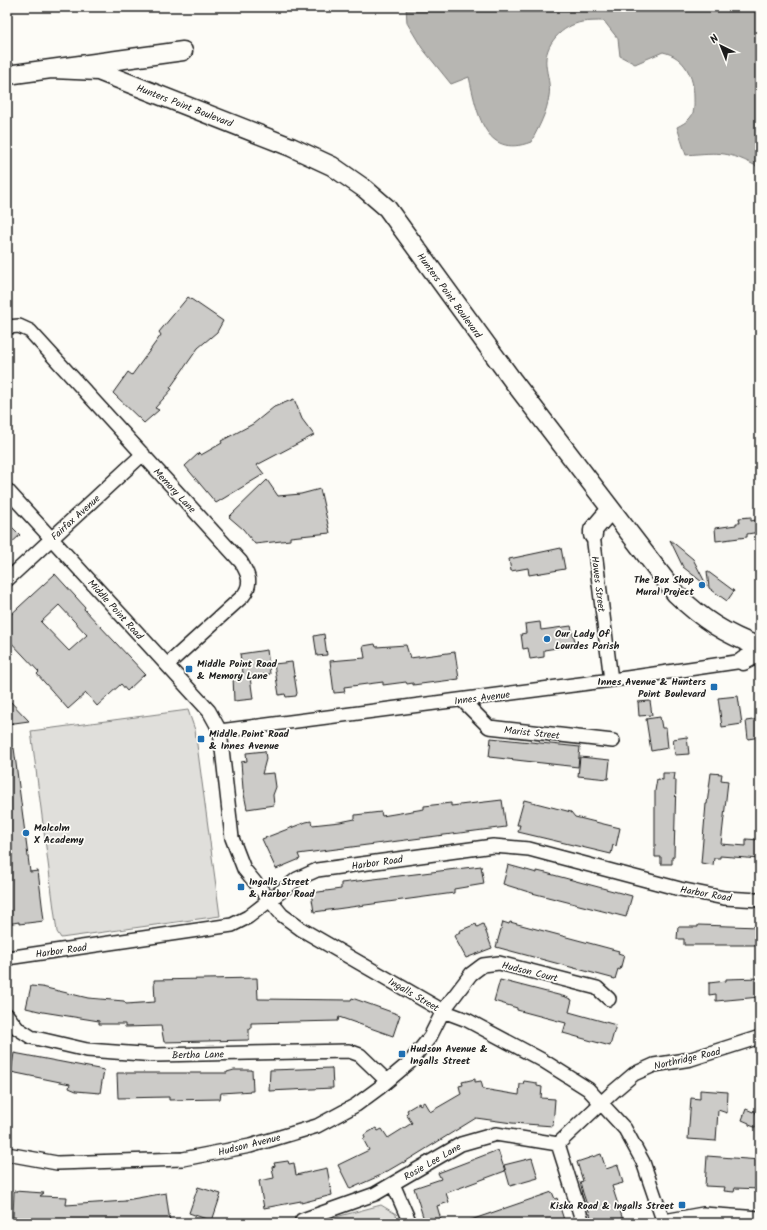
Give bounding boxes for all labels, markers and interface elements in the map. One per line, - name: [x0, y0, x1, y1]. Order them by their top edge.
- north arrow: [701, 26, 741, 66]
- text: N: [706, 30, 724, 48]
- street label: Hunters Point Boulevard: [134, 80, 236, 132]
- street label: Hunters Point Boulevard: [413, 250, 486, 342]
- street label: Memory Lane: [149, 464, 200, 517]
- street label: Fairfax Avenue: [47, 491, 104, 544]
- street label: Hawes Street: [587, 555, 609, 613]
- place label: The Box Shop Mural Project: [634, 572, 695, 600]
- street label: Middle Point Road: [84, 576, 148, 644]
- marker: The Box Shop Mural Project: [697, 580, 707, 590]
- place label: Our Lady Of Lourdes Parish: [555, 626, 620, 654]
- marker: Our Lady Of Lourdes Parish: [542, 634, 552, 644]
- place label: Middle Point Road & Memory Lane: [197, 656, 278, 684]
- marker: Middle Point Road & Memory Lane: [184, 664, 194, 674]
- place label: Innes Avenue & Hunters Point Boulevard: [598, 674, 707, 702]
- marker: Innes Avenue & Hunters Point Boulevard: [709, 682, 719, 692]
- street label: Innes Avenue: [453, 687, 511, 709]
- street label: Marist Street: [503, 722, 561, 744]
- place label: Middle Point Road & Innes Avenue: [209, 726, 290, 754]
- marker: Middle Point Road & Innes Avenue: [196, 734, 206, 744]
- place label: Malcolm X Academy: [33, 820, 84, 848]
- marker: Malcolm X Academy: [21, 828, 31, 838]
- street label: Harbor Road: [350, 851, 405, 875]
- place label: Ingalls Street & Harbor Road: [249, 874, 315, 902]
- marker: Ingalls Street & Harbor Road: [236, 882, 246, 892]
- street label: Harbor Road: [679, 882, 734, 907]
- street label: Harbor Road: [34, 939, 89, 963]
- street label: Hudson Court: [500, 957, 560, 987]
- street label: Ingalls Street: [385, 974, 442, 1016]
- place label: Hudson Avenue & Ingalls Street: [410, 1041, 488, 1069]
- street label: Northridge Road: [652, 1043, 723, 1074]
- street label: Bertha Lane: [172, 1047, 225, 1063]
- marker: Hudson Avenue & Ingalls Street: [397, 1049, 407, 1059]
- street label: Hudson Avenue: [216, 1129, 283, 1160]
- street label: Rosie Lee Lane: [401, 1139, 465, 1185]
- place label: Kiska Road & Ingalls Street: [550, 1198, 674, 1214]
- marker: Kiska Road & Ingalls Street: [677, 1200, 687, 1210]

